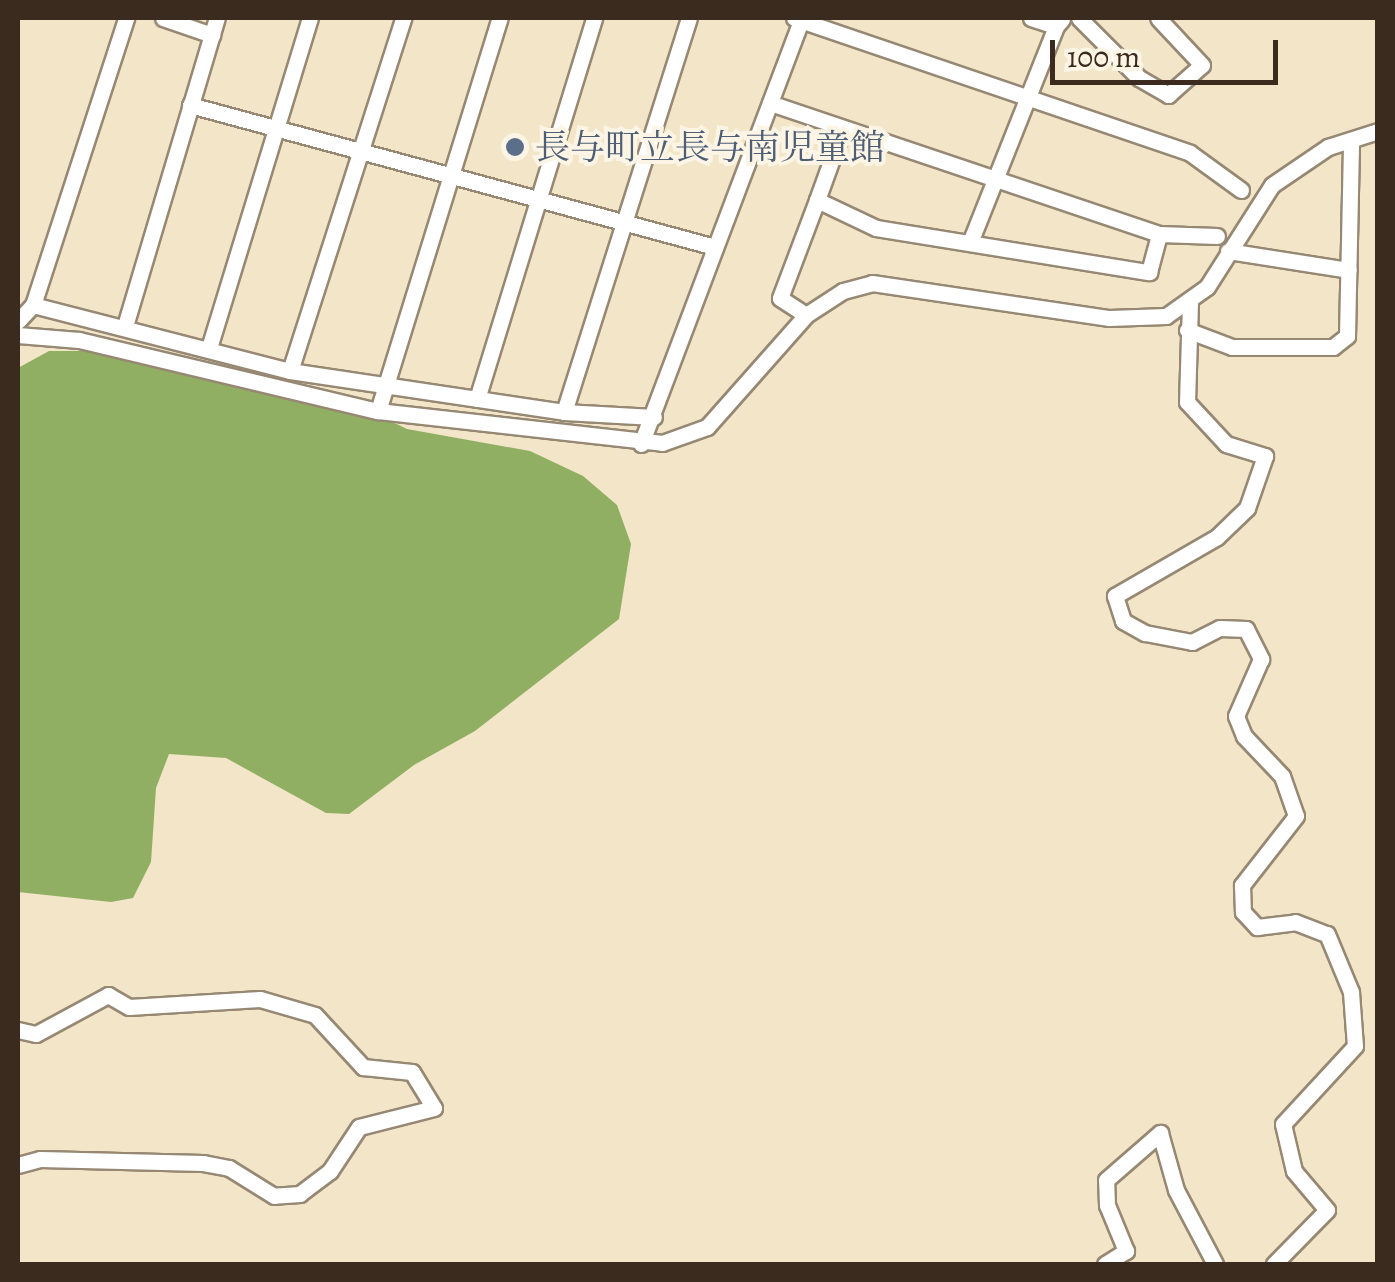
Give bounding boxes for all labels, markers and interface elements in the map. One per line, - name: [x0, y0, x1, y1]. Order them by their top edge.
- scale bar: [1055, 20, 1282, 82]
- text: 100 m: [1067, 37, 1140, 77]
- place label: 長与町立長与南児童館: [535, 126, 885, 168]
- marker: 長与町立長与南児童館: [504, 136, 526, 158]

